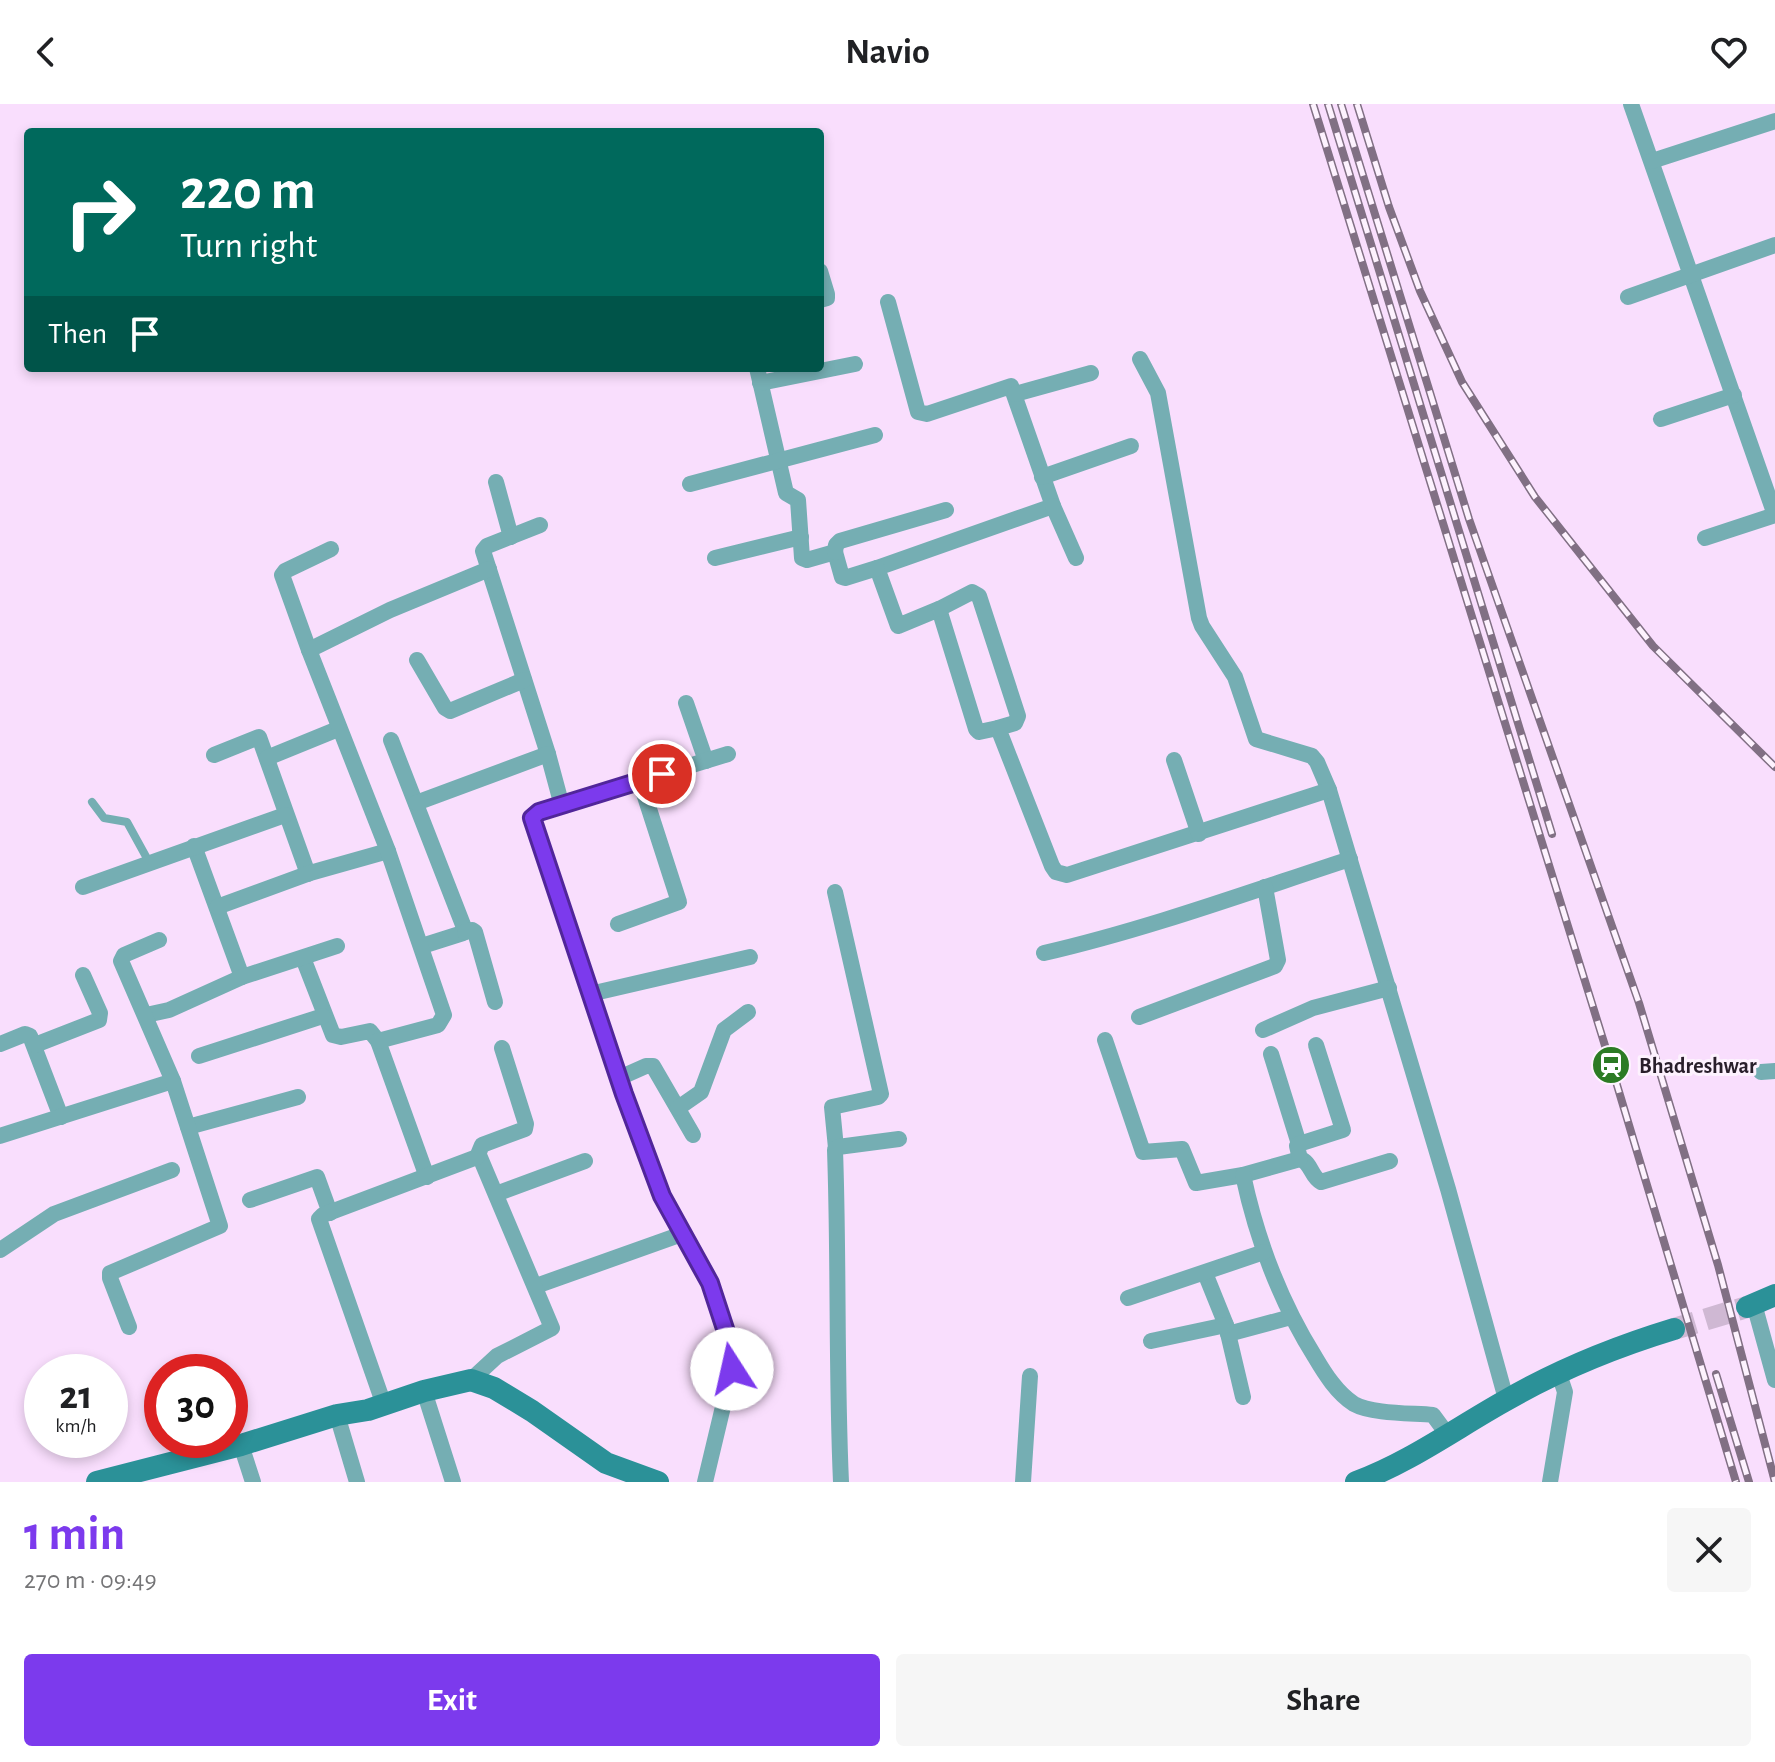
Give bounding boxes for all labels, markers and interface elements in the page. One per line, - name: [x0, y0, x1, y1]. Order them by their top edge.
- icon: back: [24, 30, 68, 74]
- icon: heart: [1707, 30, 1751, 74]
- text: Navio: [845, 34, 930, 70]
- icon: right: [48, 160, 152, 264]
- text: 220 m: [180, 163, 316, 219]
- text: Turn right: [180, 228, 317, 264]
- icon: arrive: [123, 312, 167, 356]
- text: Then: [48, 319, 107, 349]
- pin: [628, 740, 696, 808]
- icon: arrive: [640, 752, 684, 796]
- station icon: Bhadreshwar: [1590, 1044, 1632, 1086]
- place label: Bhadreshwar: [1639, 1055, 1757, 1077]
- position arrow: [690, 1327, 774, 1411]
- speed limit sign: 30: [144, 1354, 248, 1458]
- text: 21: [59, 1376, 93, 1416]
- text: km/h: [55, 1416, 97, 1436]
- button: close: [1667, 1508, 1751, 1592]
- text: 1 min: [24, 1511, 125, 1559]
- text: 270 m · 09:49: [24, 1567, 157, 1593]
- button: Exit: [24, 1654, 880, 1746]
- button: Share: [896, 1654, 1751, 1746]

